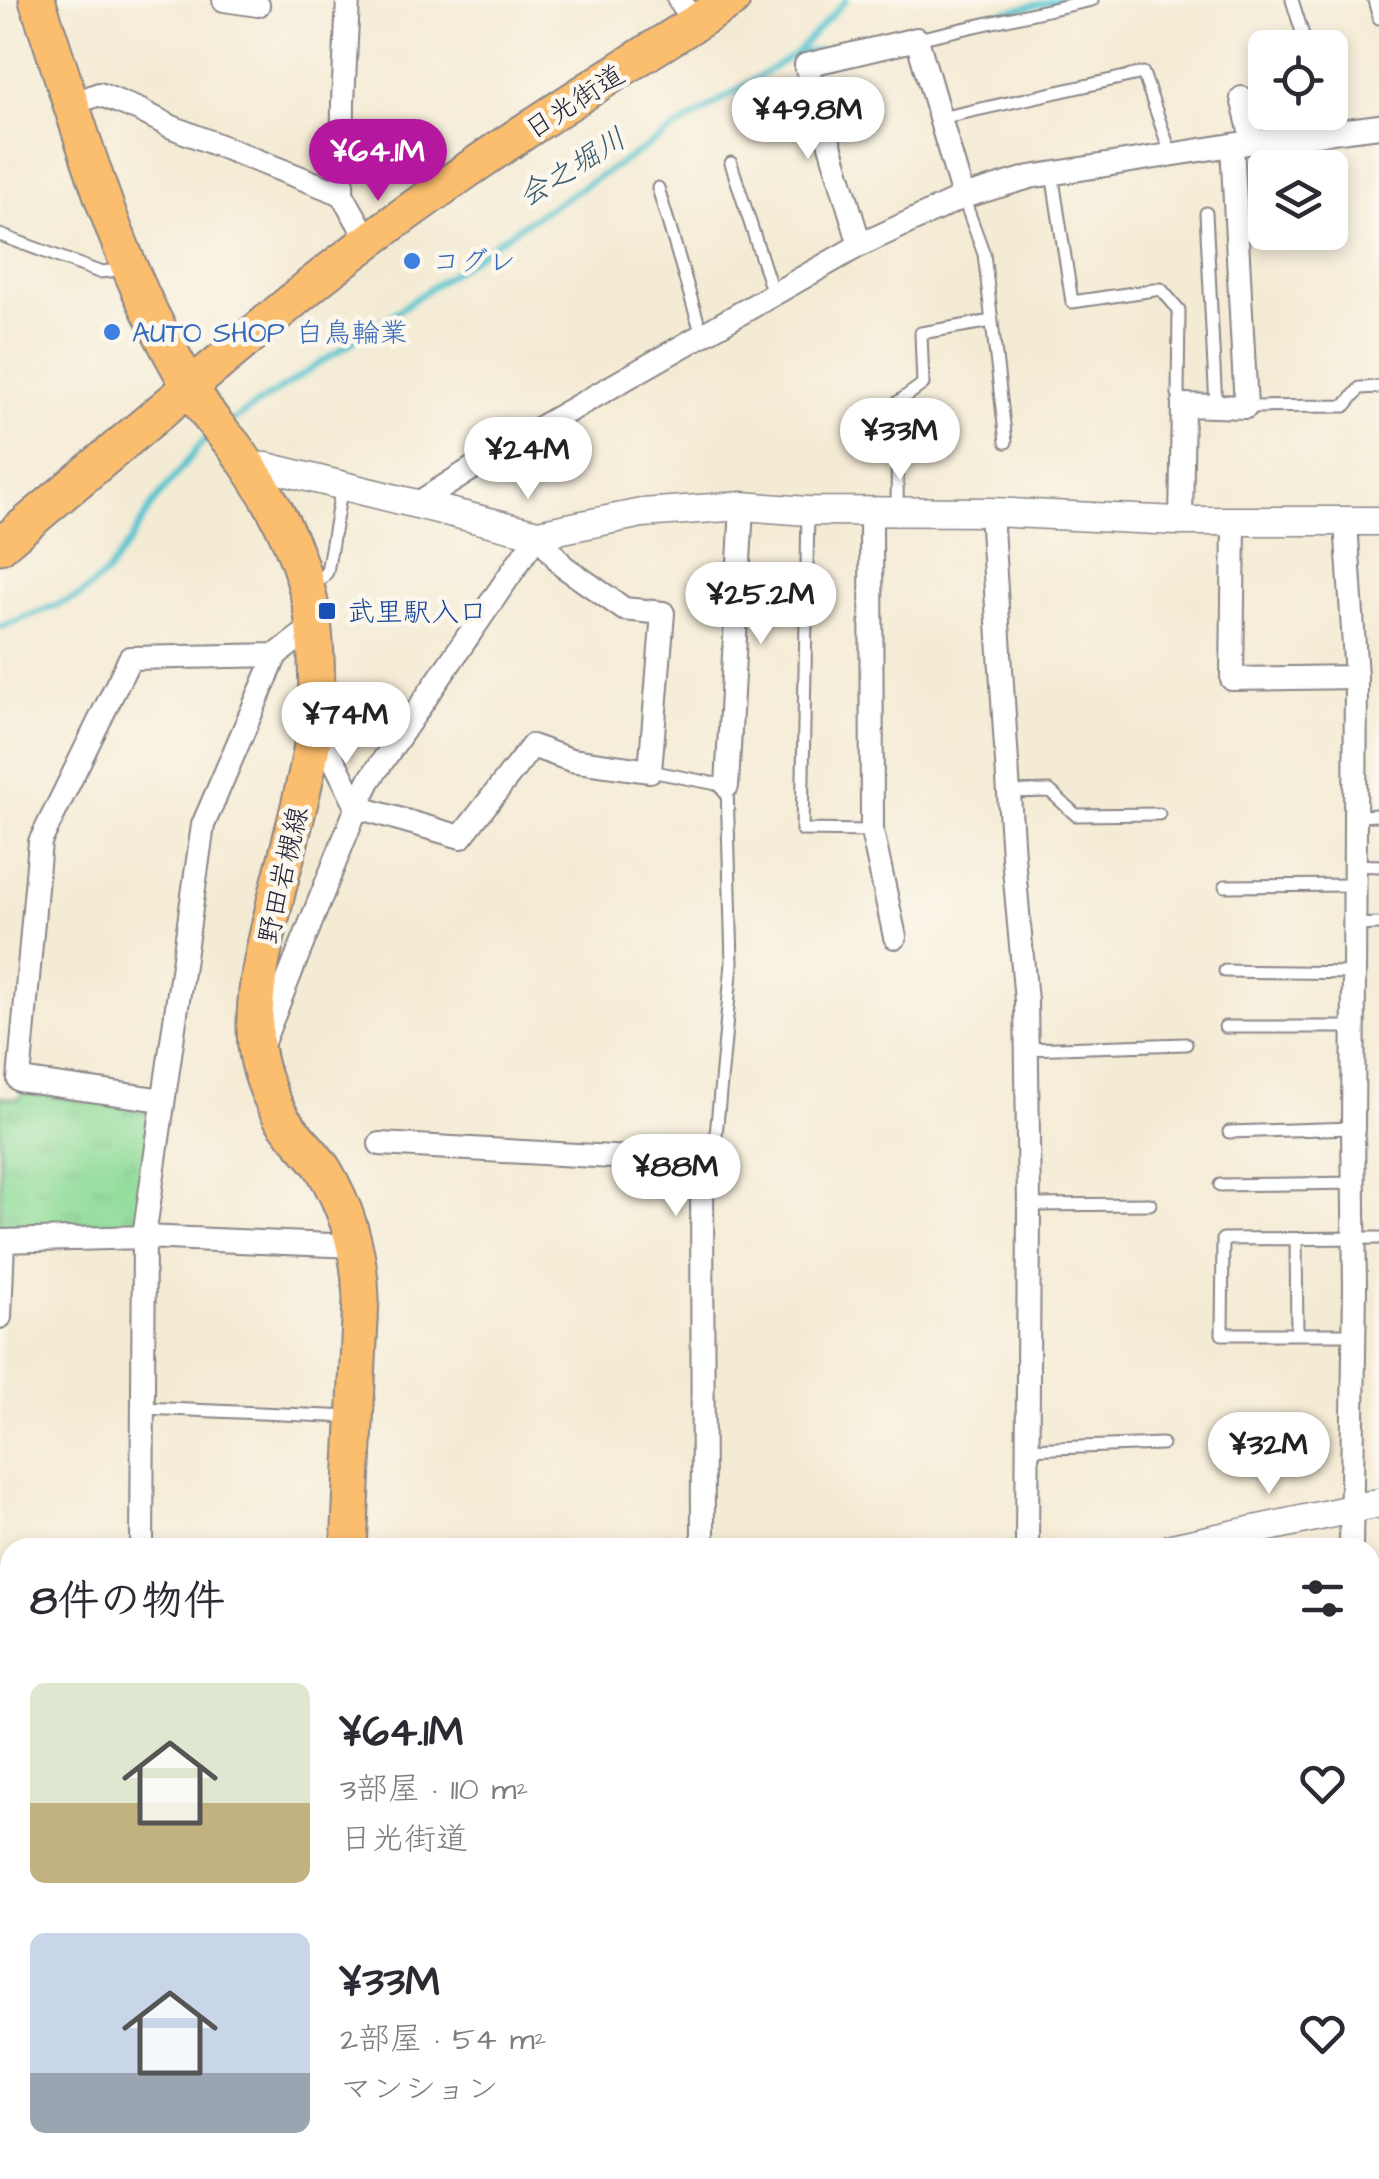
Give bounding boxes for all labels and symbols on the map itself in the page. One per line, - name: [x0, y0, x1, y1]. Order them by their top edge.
- street label: 日光街道: [517, 55, 632, 149]
- pin: ¥49.8M: [727, 77, 889, 162]
- water label: 会之堀川: [511, 118, 635, 217]
- pin: ¥64.1M: [297, 119, 459, 204]
- place label: コグレ: [432, 243, 516, 282]
- marker: コグレ: [401, 250, 423, 272]
- place label: AUTO SHOP 白鳥輪業: [132, 314, 408, 353]
- marker: AUTO SHOP 白鳥輪業: [101, 321, 123, 343]
- pin: ¥33M: [841, 398, 959, 483]
- pin: ¥24M: [469, 417, 587, 502]
- pin: ¥25.2M: [680, 562, 842, 647]
- place label: 武里駅入口: [347, 593, 487, 632]
- marker: 武里駅入口: [316, 600, 338, 622]
- pin: ¥74M: [287, 682, 405, 767]
- street label: 野田岩槻線: [249, 803, 318, 948]
- pin: ¥88M: [617, 1134, 735, 1219]
- pin: ¥32M: [1210, 1412, 1328, 1497]

